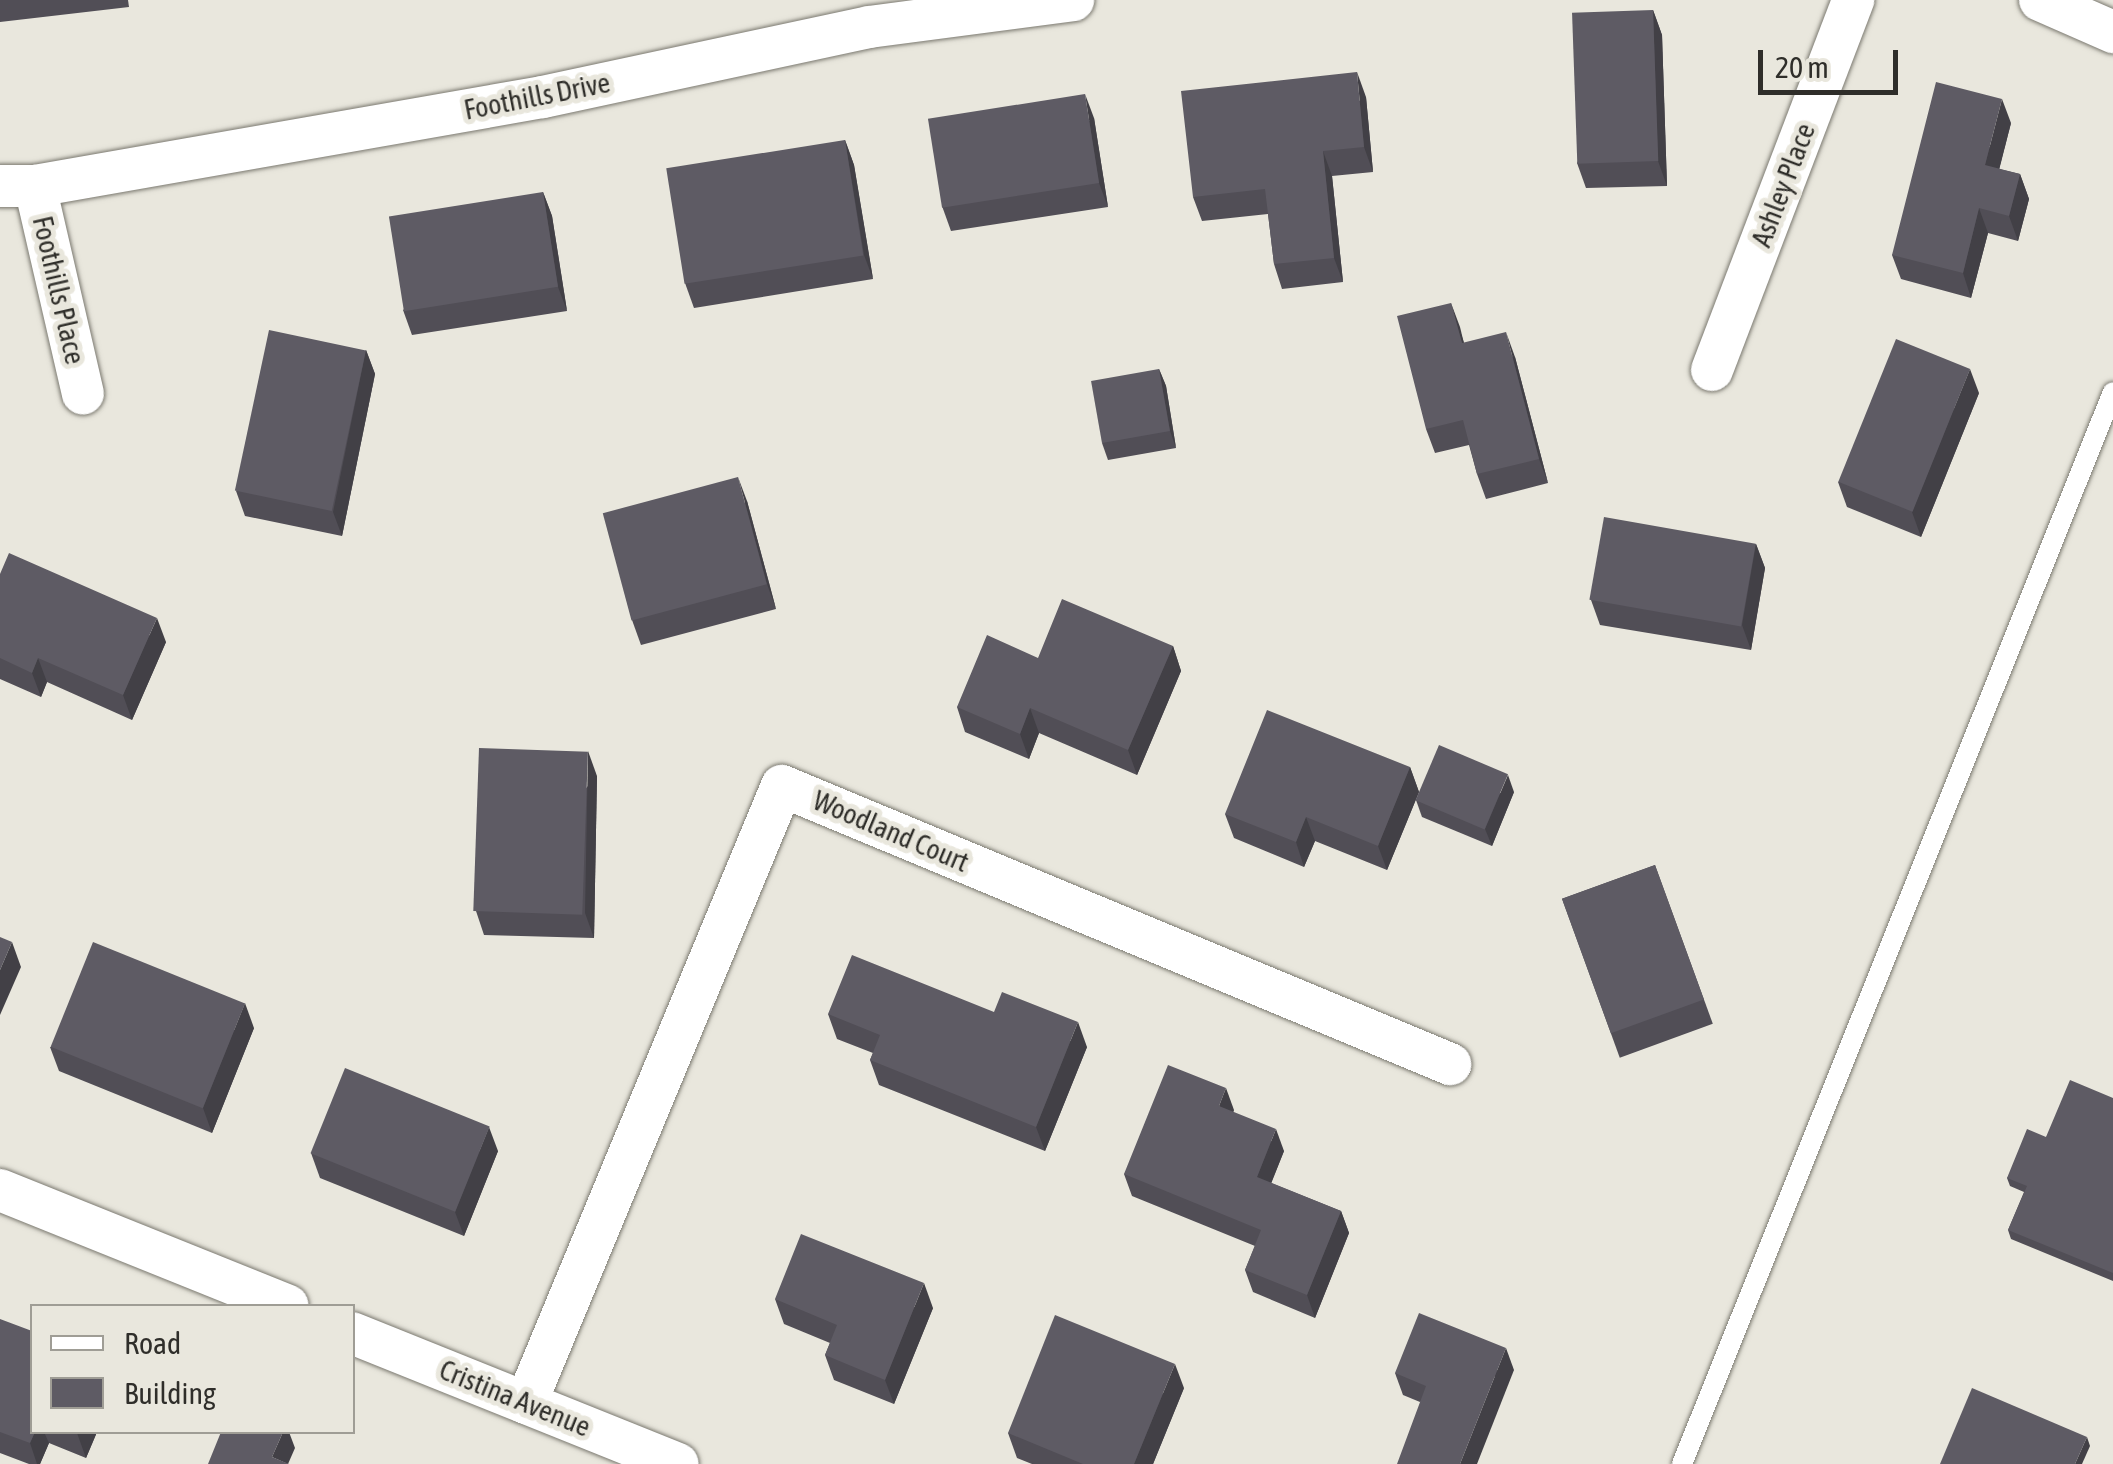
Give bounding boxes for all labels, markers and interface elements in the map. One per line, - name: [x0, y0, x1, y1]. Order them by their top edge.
- scale bar: [1763, 30, 1903, 92]
- text: 20 m: [1775, 50, 1829, 84]
- street label: Foothills Drive: [461, 65, 613, 127]
- street label: Ashley Place: [1744, 119, 1822, 251]
- street label: Foothills Place: [26, 213, 92, 367]
- street label: Woodland Court: [808, 783, 974, 879]
- legend: [30, 1304, 355, 1434]
- text: Road: [124, 1326, 181, 1360]
- street label: Cristina Avenue: [435, 1353, 595, 1443]
- text: Building: [124, 1376, 216, 1410]

